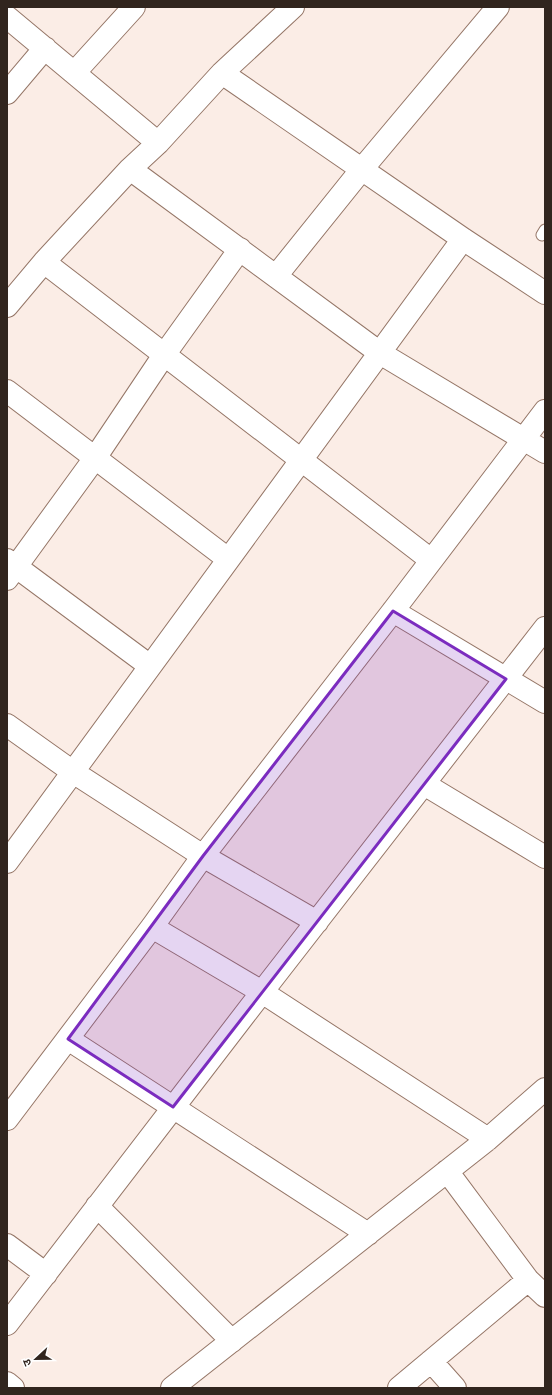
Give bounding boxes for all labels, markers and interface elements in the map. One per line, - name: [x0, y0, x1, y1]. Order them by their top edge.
- north arrow: [16, 1339, 56, 1379]
- text: उ: [20, 1357, 34, 1368]

